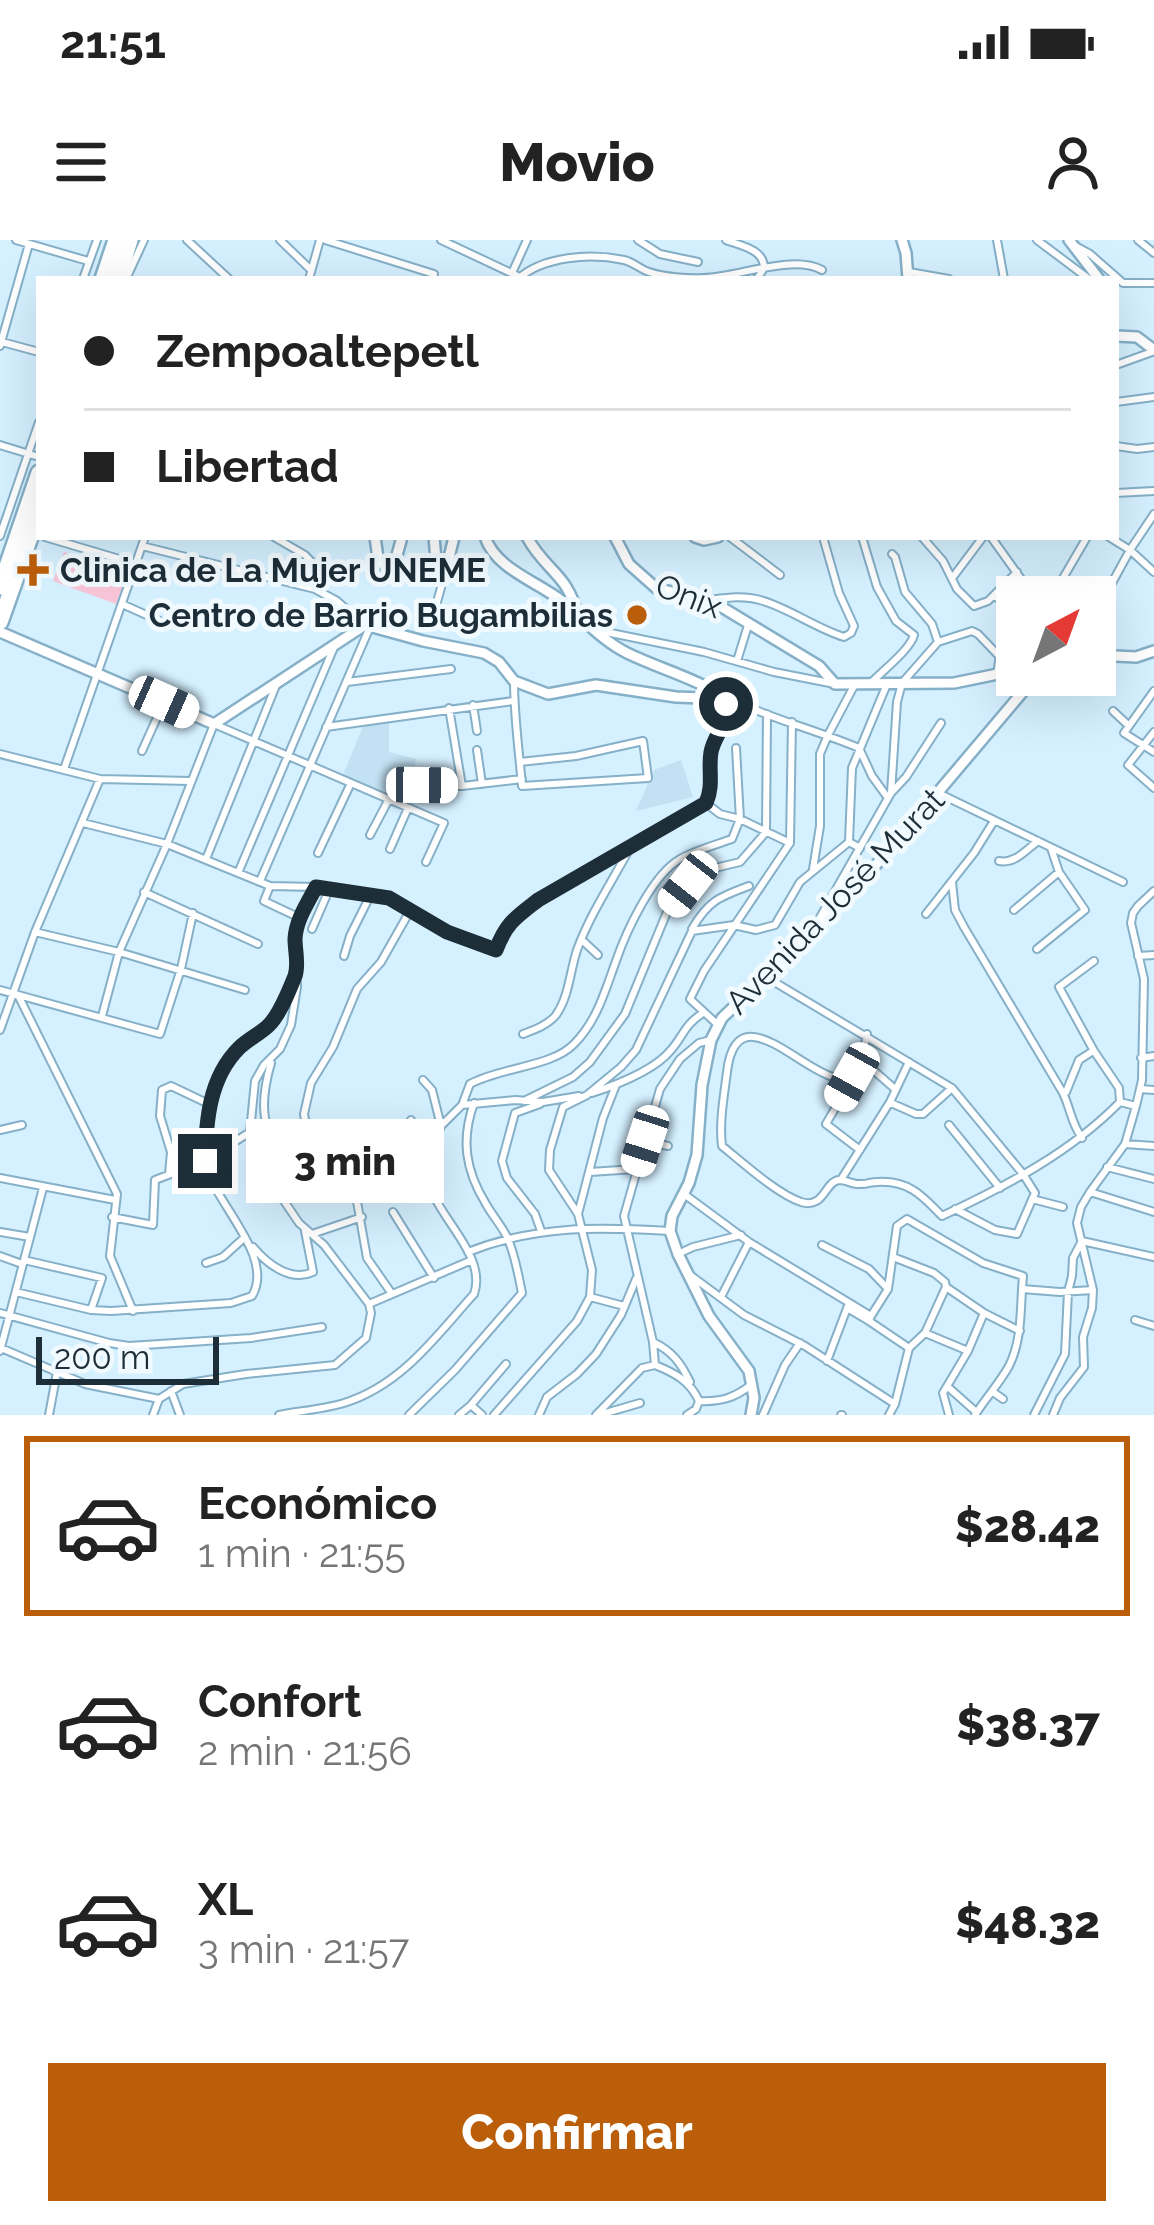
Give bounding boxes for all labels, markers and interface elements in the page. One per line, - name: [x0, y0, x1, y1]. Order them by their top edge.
- text: 21:51: [60, 16, 166, 69]
- icon: menu: [48, 129, 114, 195]
- icon: person: [1040, 129, 1106, 195]
- text: Movio: [499, 130, 655, 194]
- text: Zempoaltepetl: [156, 325, 479, 378]
- text: Libertad: [156, 440, 339, 493]
- place label: Clinica de La Mujer UNEME: [60, 551, 486, 590]
- marker: Clinica de La Mujer UNEME: [17, 554, 49, 586]
- street label: Onix: [650, 566, 728, 626]
- north arrow: [996, 576, 1116, 696]
- map controls: [996, 576, 1116, 696]
- place label: Centro de Barrio Bugambilias: [149, 596, 613, 635]
- marker: Centro de Barrio Bugambilias: [624, 602, 650, 628]
- car: [124, 671, 204, 733]
- route start: [699, 677, 753, 731]
- car: [386, 766, 458, 804]
- street label: Avenida José Murat: [717, 780, 953, 1022]
- car: [652, 845, 724, 923]
- car: [819, 1037, 885, 1117]
- car: [617, 1101, 673, 1181]
- callout: 3 min: [247, 1119, 445, 1203]
- route end: [178, 1134, 232, 1188]
- text: 3 min: [294, 1138, 396, 1184]
- scale bar: [36, 1331, 219, 1384]
- text: 200 m: [54, 1338, 150, 1377]
- icon: car: [54, 1472, 162, 1580]
- text: Económico: [198, 1477, 437, 1530]
- text: $28.42: [955, 1500, 1100, 1553]
- text: 1 min · 21:55: [198, 1530, 406, 1576]
- icon: car: [54, 1670, 162, 1778]
- text: Confort: [198, 1675, 361, 1728]
- text: $38.37: [956, 1698, 1100, 1751]
- text: 2 min · 21:56: [198, 1728, 412, 1774]
- icon: car: [54, 1868, 162, 1976]
- text: XL: [198, 1873, 253, 1926]
- text: $48.32: [955, 1896, 1100, 1949]
- text: 3 min · 21:57: [198, 1926, 409, 1972]
- button: Confirmar: [48, 2063, 1106, 2201]

